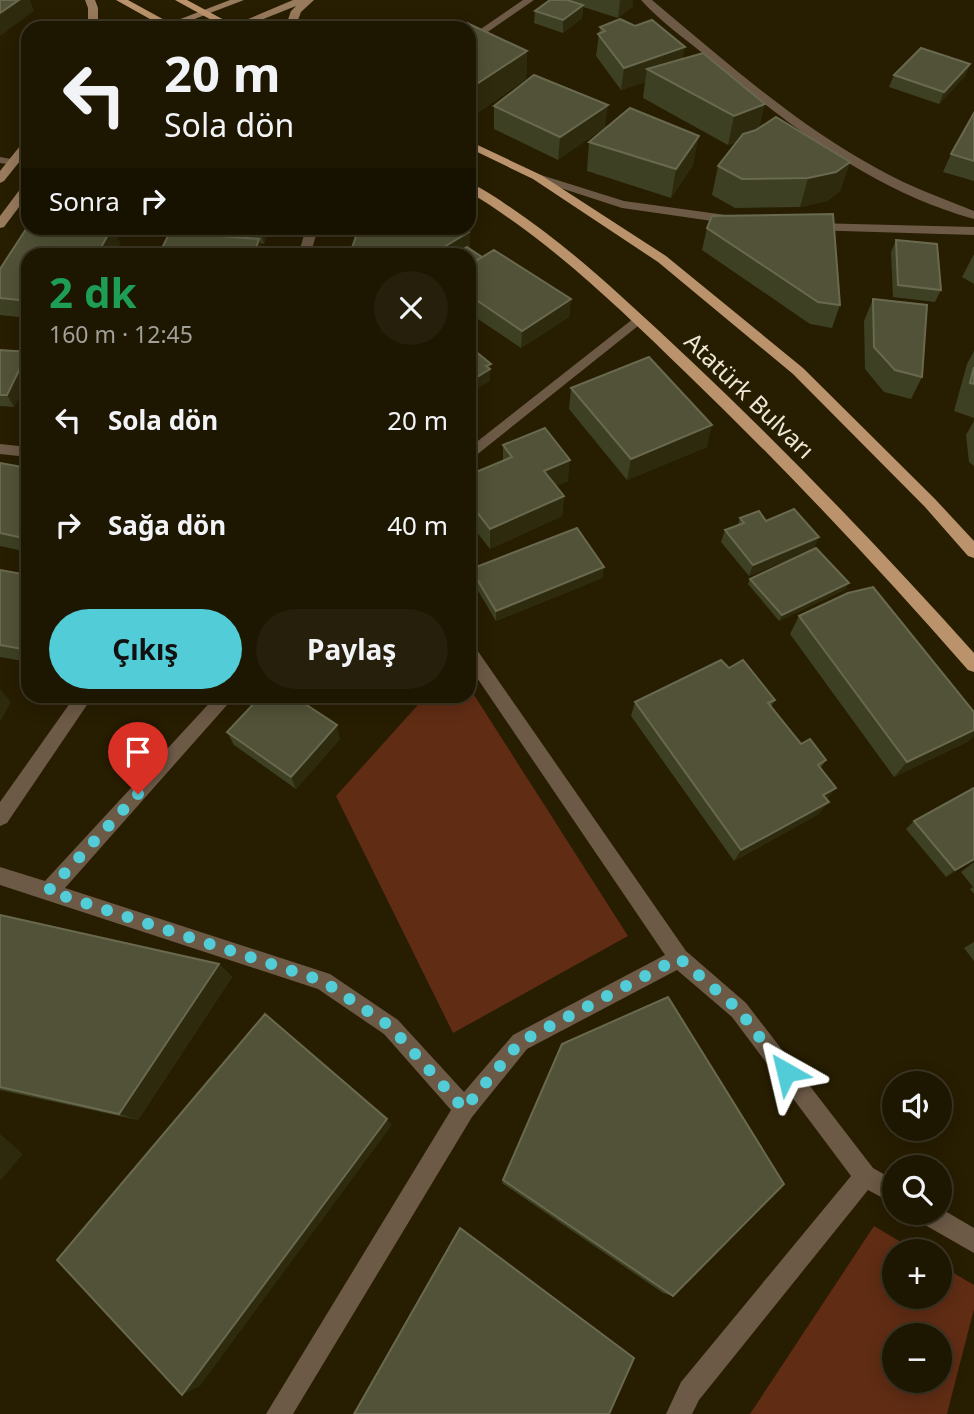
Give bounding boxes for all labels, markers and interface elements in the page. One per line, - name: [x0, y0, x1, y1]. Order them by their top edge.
- text: 20 m: [164, 40, 281, 106]
- icon: left: [49, 49, 140, 140]
- text: Sola dön: [164, 103, 294, 146]
- icon: right: [134, 182, 172, 220]
- text: Sonra: [49, 183, 120, 219]
- text: 2 dk: [49, 263, 137, 320]
- button: close: [374, 271, 448, 345]
- text: 160 m · 12:45: [49, 318, 193, 350]
- street label: Atatürk Bulvarı: [678, 325, 822, 465]
- icon: left: [49, 401, 87, 439]
- text: Sola dön: [108, 402, 218, 438]
- text: 20 m: [387, 402, 448, 438]
- icon: right: [49, 506, 87, 544]
- text: Sağa dön: [108, 507, 226, 543]
- text: 40 m: [387, 507, 448, 543]
- button: Çıkış: [49, 609, 242, 689]
- button: Paylaş: [256, 609, 448, 689]
- pin: [108, 722, 168, 794]
- icon: arrive: [119, 733, 157, 771]
- position arrow: [749, 1035, 823, 1109]
- map controls: [882, 1071, 952, 1393]
- button: sound: [882, 1071, 952, 1141]
- button: search: [882, 1155, 952, 1225]
- button: +: [882, 1239, 952, 1309]
- button: −: [882, 1323, 952, 1393]

